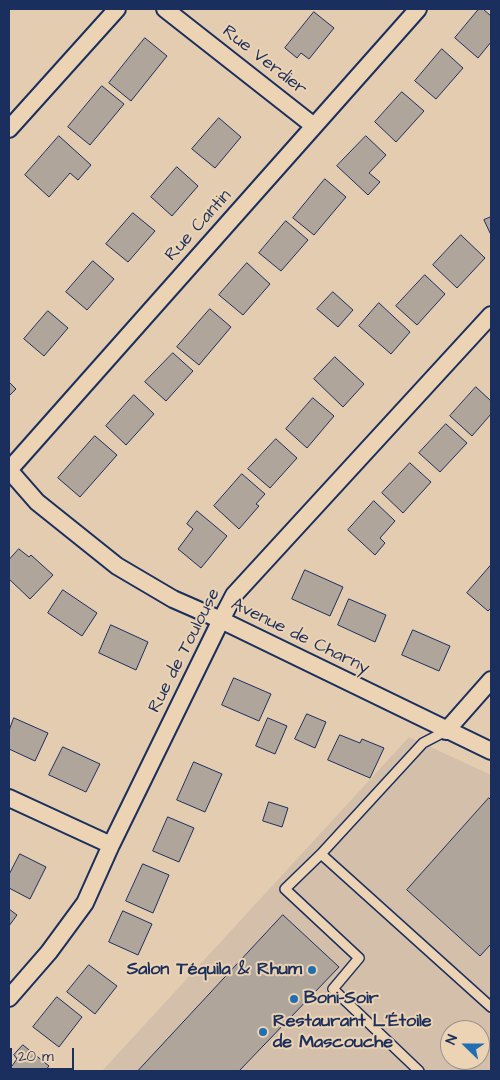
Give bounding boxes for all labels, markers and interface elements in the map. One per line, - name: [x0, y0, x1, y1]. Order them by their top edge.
- street label: Rue Verdier: [217, 21, 311, 101]
- street label: Rue Cantin: [161, 186, 237, 266]
- street label: Rue de Toulouse: [144, 585, 226, 717]
- street label: Avenue de Charny: [227, 594, 373, 680]
- place label: Salon Téquila & Rhum: [127, 959, 302, 981]
- marker: Salon Téquila & Rhum: [306, 964, 318, 976]
- place label: Boni-Soir: [304, 988, 379, 1010]
- marker: Boni-Soir: [288, 993, 300, 1005]
- place label: Restaurant L'Étoile de Mascouche: [273, 1011, 431, 1054]
- north arrow: [440, 1020, 490, 1070]
- marker: Restaurant L'Étoile de Mascouche: [257, 1026, 269, 1038]
- text: N: [441, 1032, 463, 1048]
- scale bar: [12, 1038, 76, 1070]
- text: 20 m: [18, 1046, 54, 1067]

